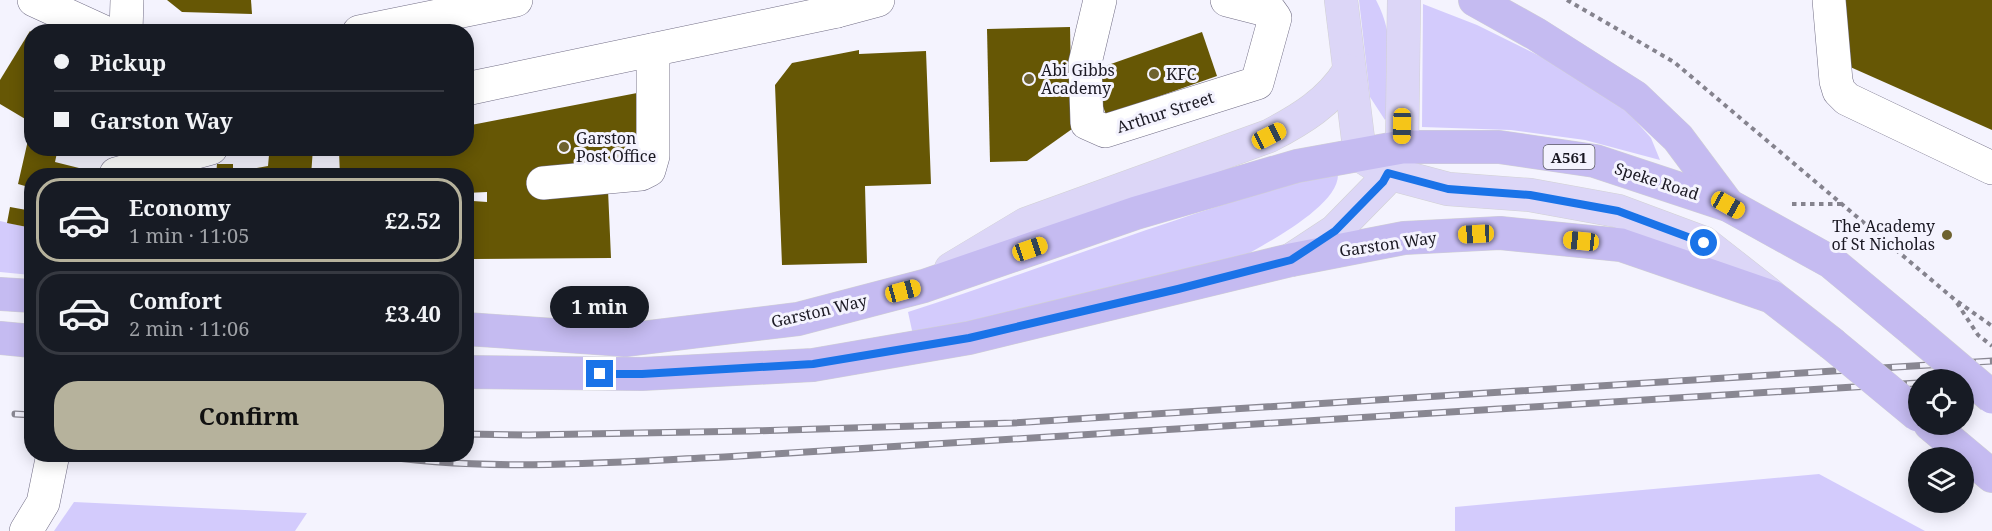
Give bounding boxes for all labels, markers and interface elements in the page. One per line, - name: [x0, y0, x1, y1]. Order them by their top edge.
- text: Pickup: [90, 47, 166, 77]
- place label: Abi Gibbs Academy: [1041, 59, 1115, 99]
- place label: KFC: [1166, 63, 1197, 85]
- marker: KFC: [1147, 67, 1161, 81]
- marker: Abi Gibbs Academy: [1022, 72, 1036, 86]
- street label: Arthur Street: [1114, 86, 1217, 138]
- text: Garston Way: [90, 105, 233, 135]
- car: [1393, 108, 1411, 144]
- car: [1249, 120, 1289, 152]
- place label: Garston Post Office: [576, 127, 656, 167]
- marker: Garston Post Office: [557, 140, 571, 154]
- road number: A561: [1544, 145, 1594, 169]
- street label: Speke Road: [1612, 157, 1702, 205]
- car: [1708, 188, 1748, 222]
- text: Economy: [129, 192, 231, 222]
- icon: car: [57, 193, 111, 247]
- text: £2.52: [385, 205, 441, 235]
- place label: The Academy of St Nicholas: [1831, 215, 1936, 255]
- text: 1 min · 11:05: [129, 222, 249, 249]
- car: [1458, 224, 1494, 244]
- street label: Garston Way: [1338, 226, 1439, 262]
- marker: The Academy of St Nicholas: [1940, 228, 1954, 242]
- route start: [1690, 229, 1717, 256]
- car: [1562, 230, 1600, 252]
- car: [1010, 235, 1050, 263]
- car: [883, 278, 923, 304]
- text: Comfort: [129, 285, 222, 315]
- icon: car: [57, 286, 111, 340]
- callout: 1 min: [550, 287, 650, 329]
- street label: Garston Way: [769, 289, 870, 333]
- text: 1 min: [571, 293, 628, 320]
- text: £3.40: [385, 298, 441, 328]
- text: 2 min · 11:06: [129, 315, 249, 342]
- route end: [586, 360, 613, 387]
- map controls: [1908, 369, 1974, 513]
- button: locate: [1908, 369, 1974, 435]
- button: Confirm: [54, 381, 444, 450]
- button: layers: [1908, 447, 1974, 513]

